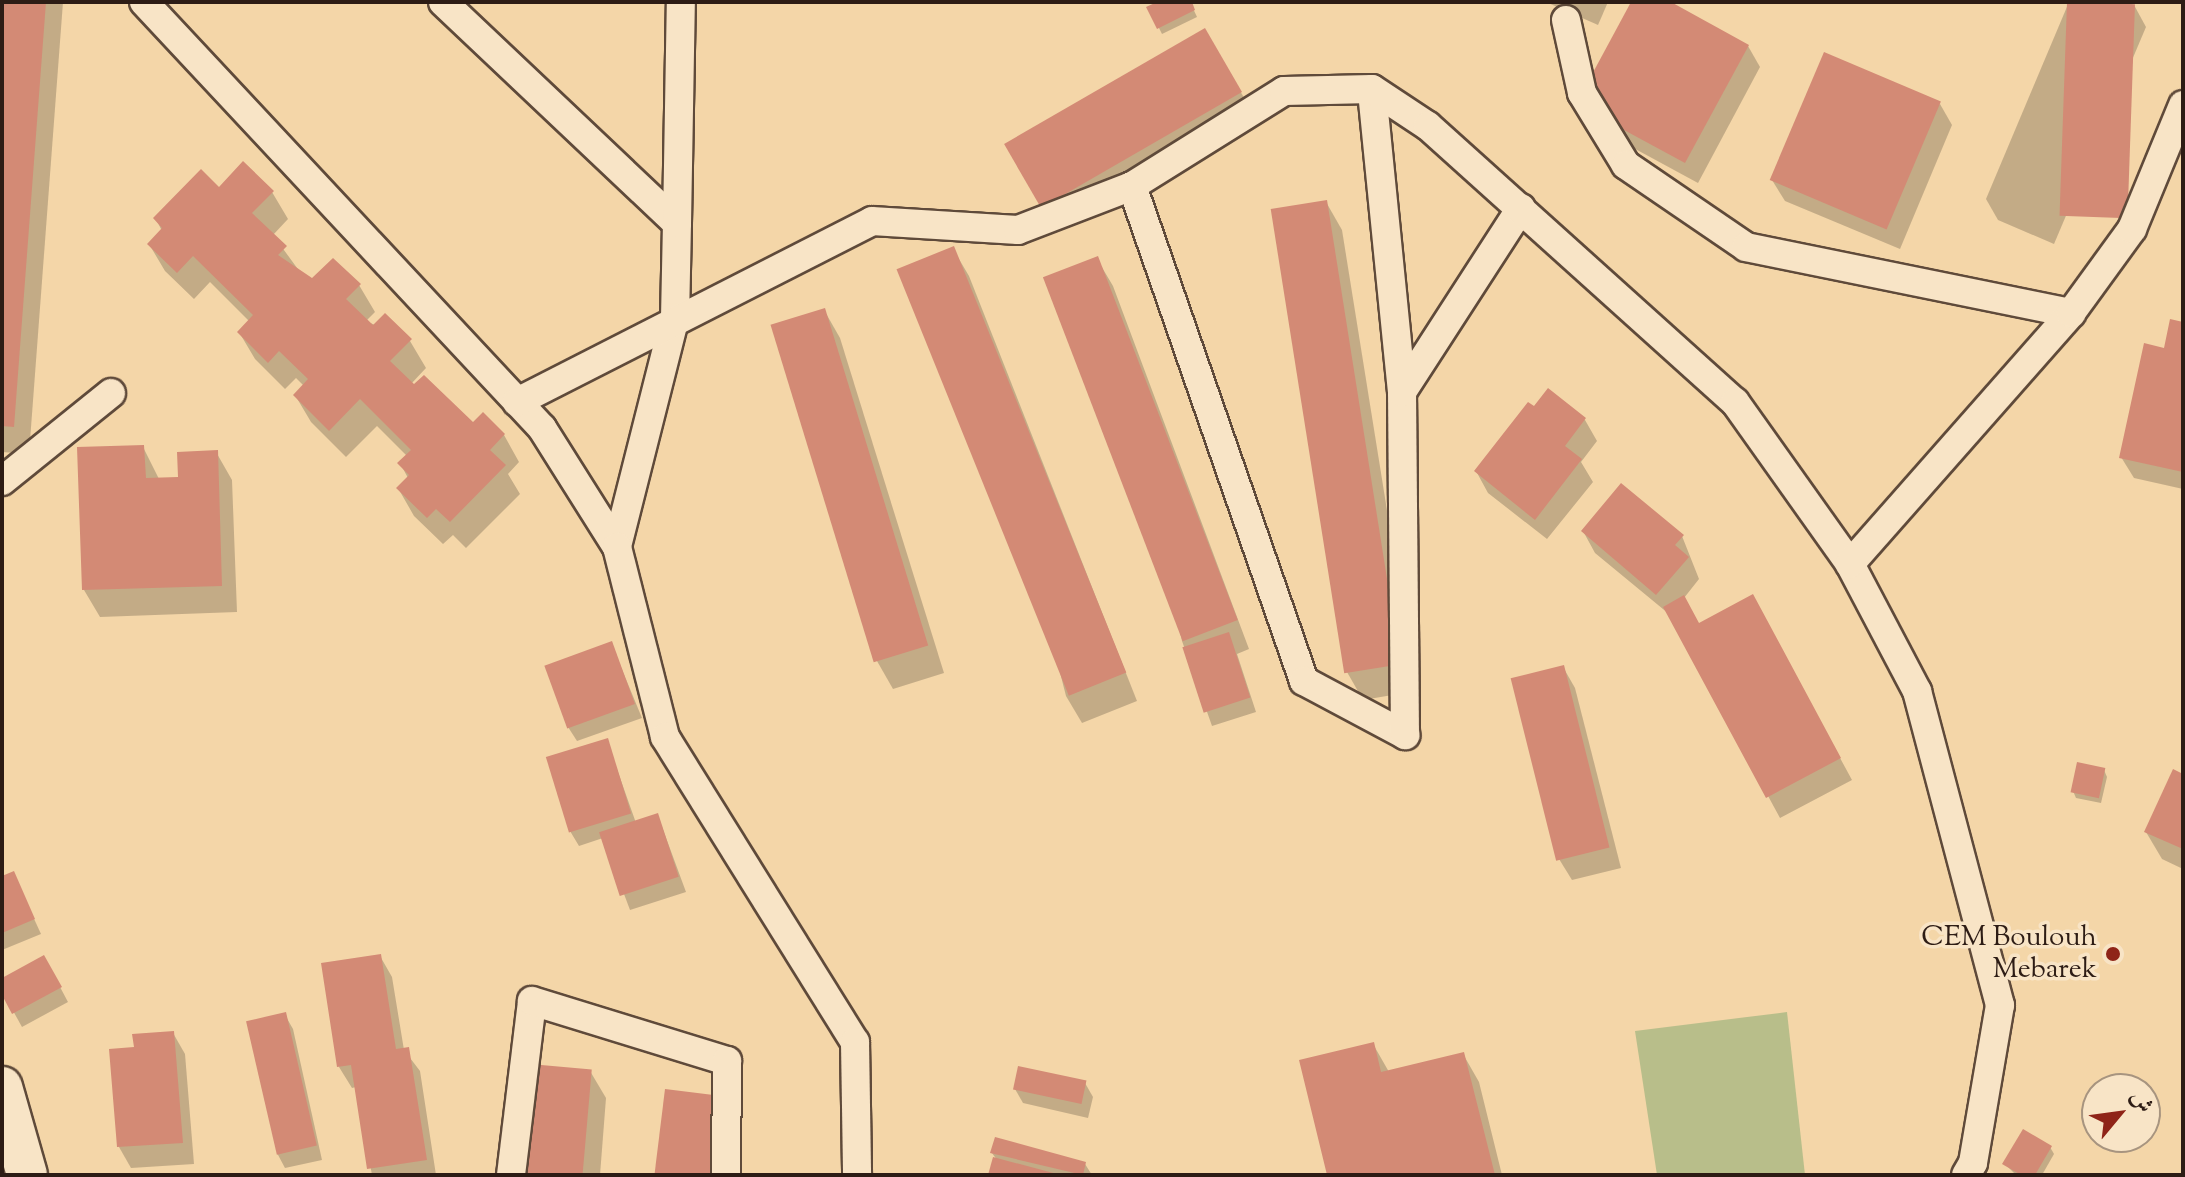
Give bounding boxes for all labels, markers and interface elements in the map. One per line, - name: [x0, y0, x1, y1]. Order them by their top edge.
- place label: CEM Boulouh Mebarek: [1921, 921, 2097, 987]
- marker: CEM Boulouh Mebarek: [2104, 945, 2122, 963]
- north arrow: [2081, 1073, 2161, 1153]
- text: ش: [2121, 1085, 2160, 1120]

